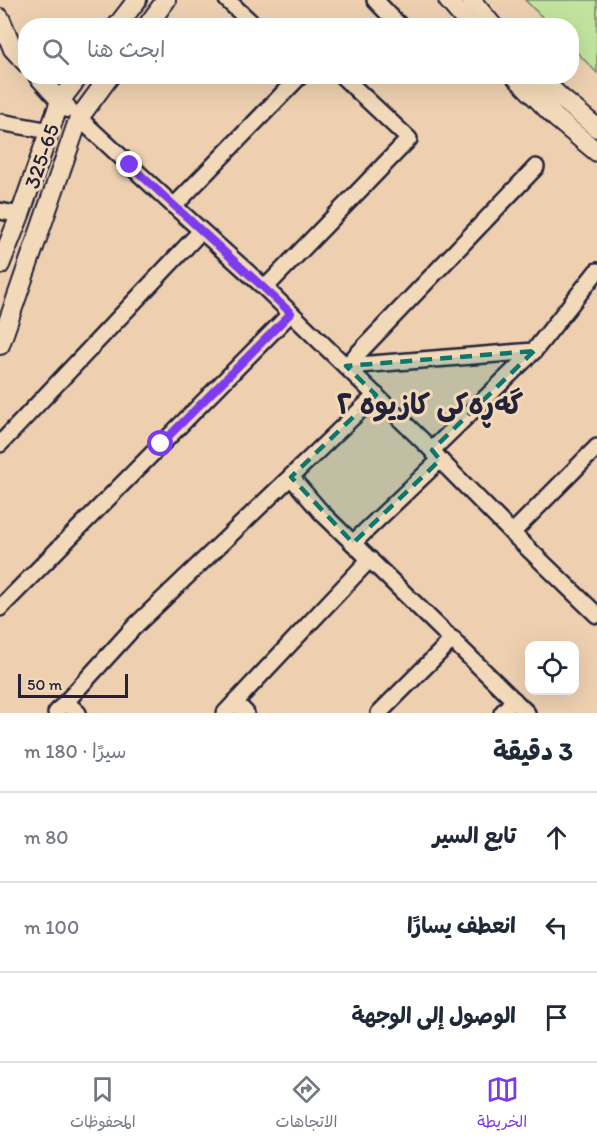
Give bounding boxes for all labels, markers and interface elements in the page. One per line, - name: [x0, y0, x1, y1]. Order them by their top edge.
- search box: [18, 18, 579, 84]
- icon: search: [39, 35, 72, 68]
- text: ابحث هنا: [87, 36, 166, 63]
- street label: 325-65: [18, 120, 65, 192]
- route end: [116, 151, 142, 177]
- district label: گەڕەکی کازیوە ٢: [337, 387, 524, 428]
- route start: [147, 430, 173, 456]
- map controls: [525, 641, 579, 695]
- button: locate: [525, 641, 579, 695]
- scale bar: [18, 671, 128, 698]
- text: 50 m: [27, 675, 62, 694]
- text: 3 دقيقة: [493, 735, 573, 767]
- text: سيرًا · 180 m: [24, 739, 127, 763]
- icon: ahead: [540, 821, 573, 854]
- text: تابع السير: [433, 822, 516, 849]
- text: 80 m: [24, 825, 69, 849]
- icon: left: [540, 911, 573, 944]
- text: انعطف يسارًا: [407, 912, 516, 939]
- text: 100 m: [24, 915, 79, 939]
- icon: arrive: [540, 1001, 573, 1034]
- text: الوصول إلى الوجهة: [351, 1002, 516, 1029]
- tab: المحفوظات: [70, 1073, 136, 1136]
- tab: الاتجاهات: [276, 1073, 337, 1136]
- tab: الخريطة: [477, 1073, 527, 1136]

